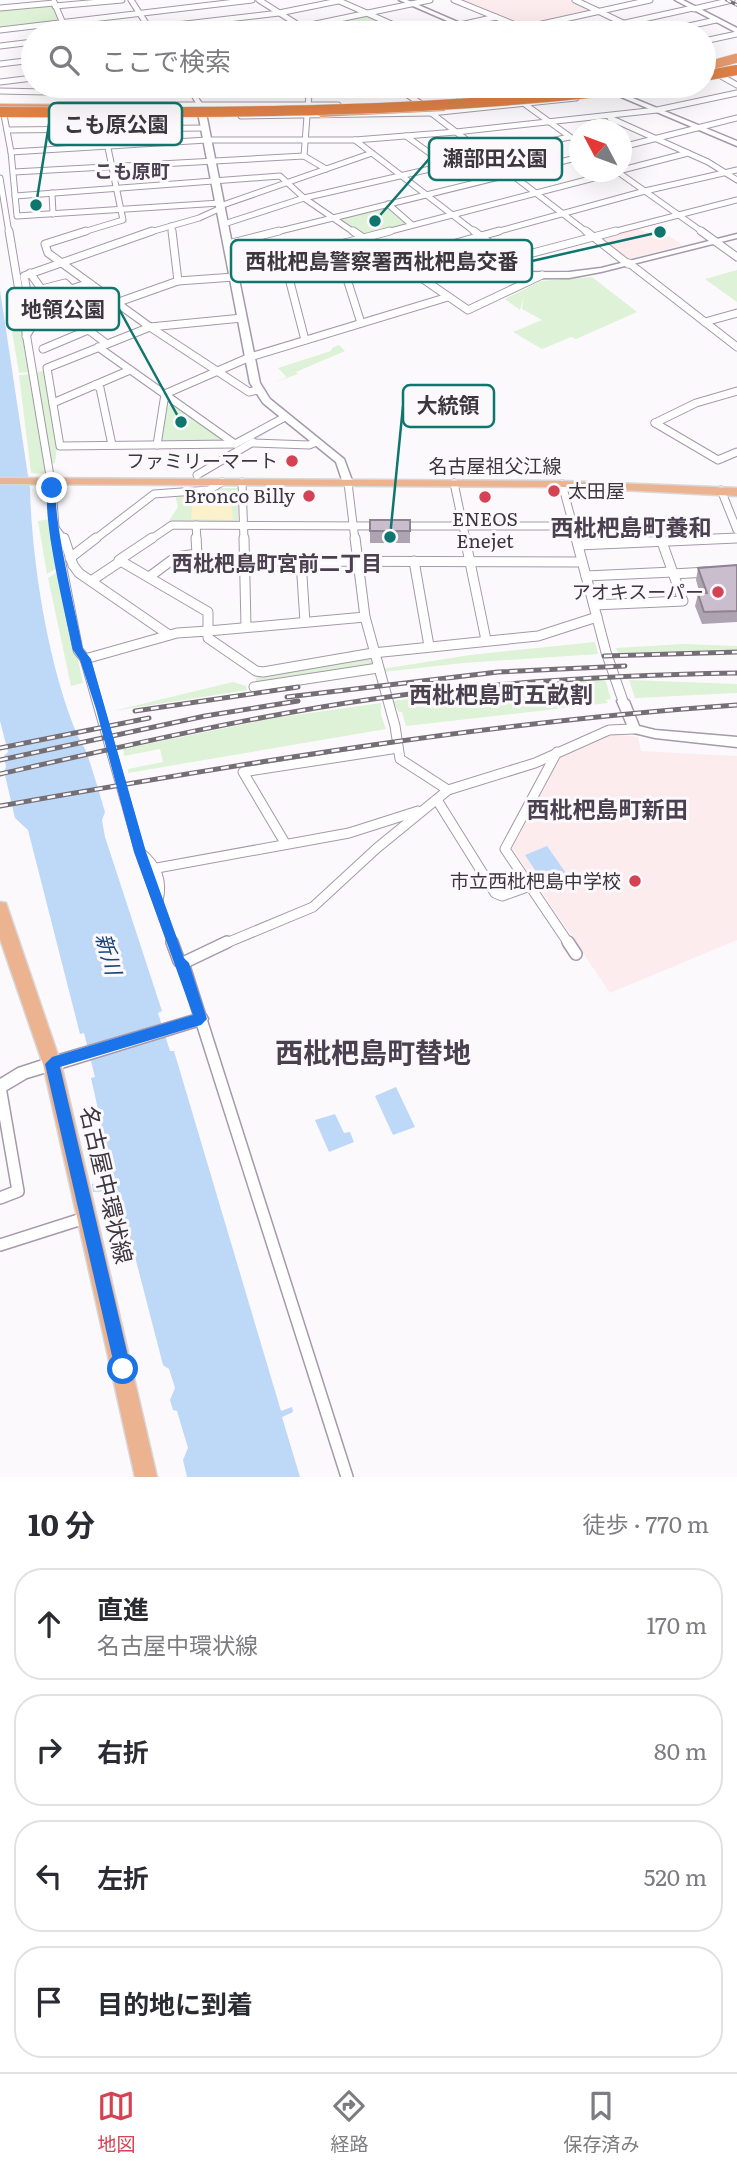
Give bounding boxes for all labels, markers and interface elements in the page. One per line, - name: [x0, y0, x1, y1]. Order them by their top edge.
- search box: [21, 21, 716, 98]
- text: ここで検索: [101, 40, 231, 79]
- icon: search: [45, 41, 83, 79]
- callout: こも原公園: [49, 103, 182, 145]
- text: こも原公園: [64, 107, 169, 138]
- north arrow: [569, 119, 632, 182]
- callout: 瀬部田公園: [429, 138, 562, 180]
- text: 瀬部田公園: [443, 141, 548, 172]
- district label: こも原町: [94, 156, 170, 184]
- callout: 西枇杷島警察署西枇杷島交番: [231, 240, 532, 282]
- text: 西枇杷島警察署西枇杷島交番: [246, 244, 519, 275]
- callout: 地領公園: [7, 288, 119, 330]
- text: 地領公園: [21, 292, 105, 323]
- callout: 大統領: [403, 385, 494, 427]
- text: 大統領: [417, 388, 480, 419]
- place label: ファミリーマート: [126, 446, 278, 474]
- street label: 名古屋祖父江線: [428, 451, 562, 479]
- marker: ファミリーマート: [284, 453, 300, 469]
- route end: [36, 472, 67, 503]
- place label: 太田屋: [568, 476, 625, 504]
- place label: Bronco Billy: [184, 481, 295, 509]
- marker: 太田屋: [546, 483, 562, 499]
- marker: Bronco Billy: [301, 488, 317, 504]
- marker: ENEOS Enejet: [477, 489, 493, 505]
- place label: ENEOS Enejet: [452, 504, 518, 554]
- district label: 西枇杷島町養和: [551, 509, 712, 543]
- district label: 西枇杷島町宮前二丁目: [172, 546, 382, 577]
- place label: アオキスーパー: [572, 577, 704, 605]
- marker: アオキスーパー: [710, 584, 726, 600]
- district label: 西枇杷島町五畝割: [409, 676, 593, 710]
- district label: 西枇杷島町新田: [527, 791, 688, 825]
- place label: 市立西枇杷島中学校: [450, 866, 621, 894]
- marker: 市立西枇杷島中学校: [627, 873, 643, 889]
- water label: 新川: [90, 929, 132, 980]
- district label: 西枇杷島町替地: [275, 1030, 471, 1072]
- street label: 名古屋中環状線: [73, 1102, 143, 1267]
- route start: [107, 1353, 138, 1384]
- text: 10 分: [28, 1501, 95, 1545]
- text: 徒歩 · 770 m: [583, 1506, 709, 1540]
- text: 直進: [97, 1588, 149, 1627]
- icon: ahead: [30, 1605, 68, 1643]
- text: 170 m: [646, 1607, 707, 1641]
- text: 名古屋中環状線: [97, 1627, 258, 1661]
- icon: right: [30, 1731, 68, 1769]
- text: 右折: [97, 1731, 149, 1770]
- text: 80 m: [654, 1733, 707, 1767]
- icon: left: [30, 1857, 68, 1895]
- text: 左折: [97, 1857, 149, 1896]
- text: 520 m: [644, 1859, 707, 1893]
- icon: arrive: [30, 1983, 68, 2021]
- text: 目的地に到着: [97, 1983, 253, 2022]
- tab: 地図: [97, 2087, 136, 2157]
- tab: 経路: [330, 2087, 369, 2157]
- tab: 保存済み: [563, 2087, 640, 2157]

